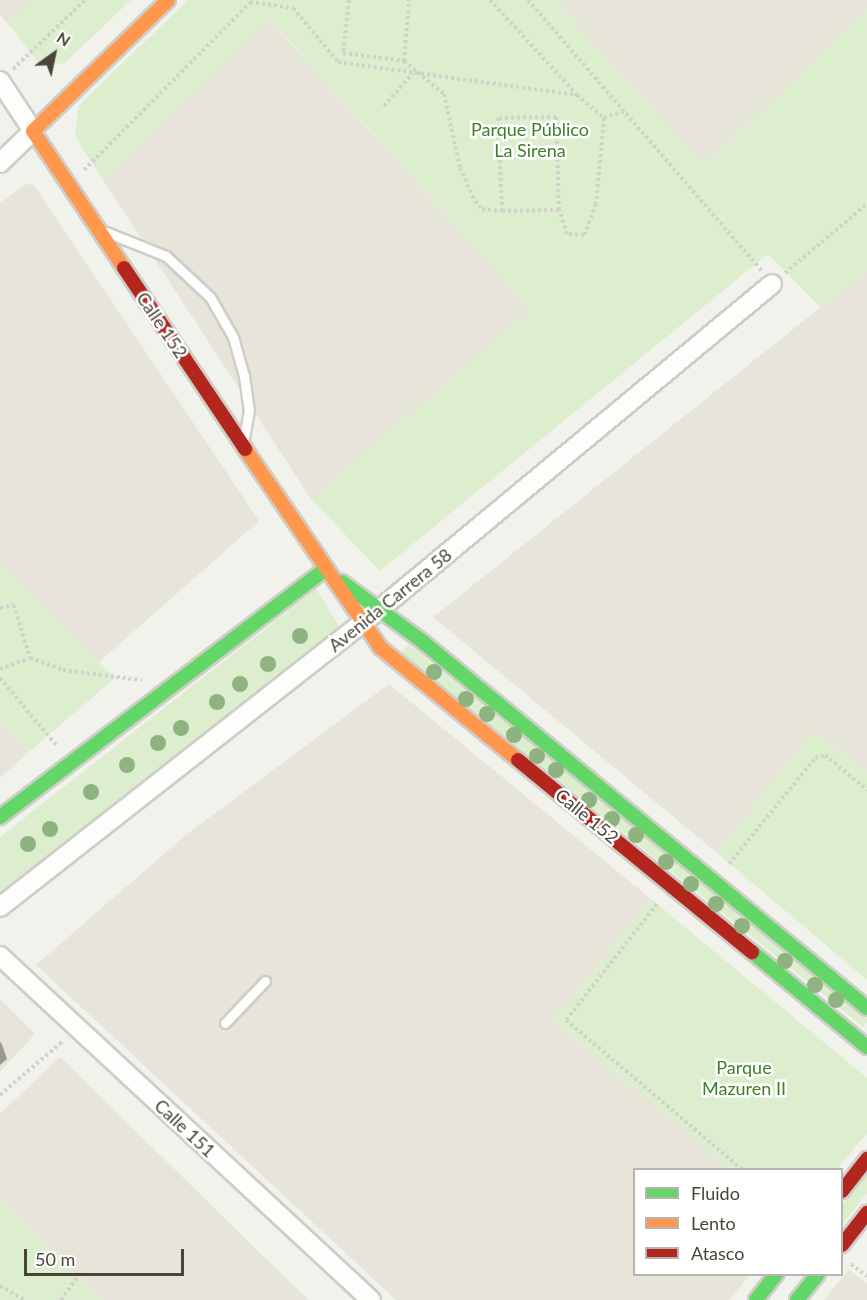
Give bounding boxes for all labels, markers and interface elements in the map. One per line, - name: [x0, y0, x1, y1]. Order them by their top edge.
- north arrow: [24, 24, 84, 84]
- text: N: [54, 27, 74, 50]
- park label: Parque Público La Sirena: [471, 119, 589, 162]
- street label: Calle 152: [132, 288, 192, 362]
- street label: Avenida Carrera 58: [324, 544, 456, 656]
- street label: Calle 152: [551, 784, 623, 848]
- park label: Parque Mazuren II: [702, 1057, 786, 1100]
- street label: Calle 151: [150, 1095, 220, 1161]
- legend: [633, 1168, 843, 1276]
- text: Fluido: [691, 1182, 740, 1204]
- text: Lento: [691, 1212, 736, 1234]
- scale bar: [27, 1237, 188, 1275]
- text: Atasco: [691, 1242, 744, 1264]
- text: 50 m: [35, 1248, 75, 1270]

